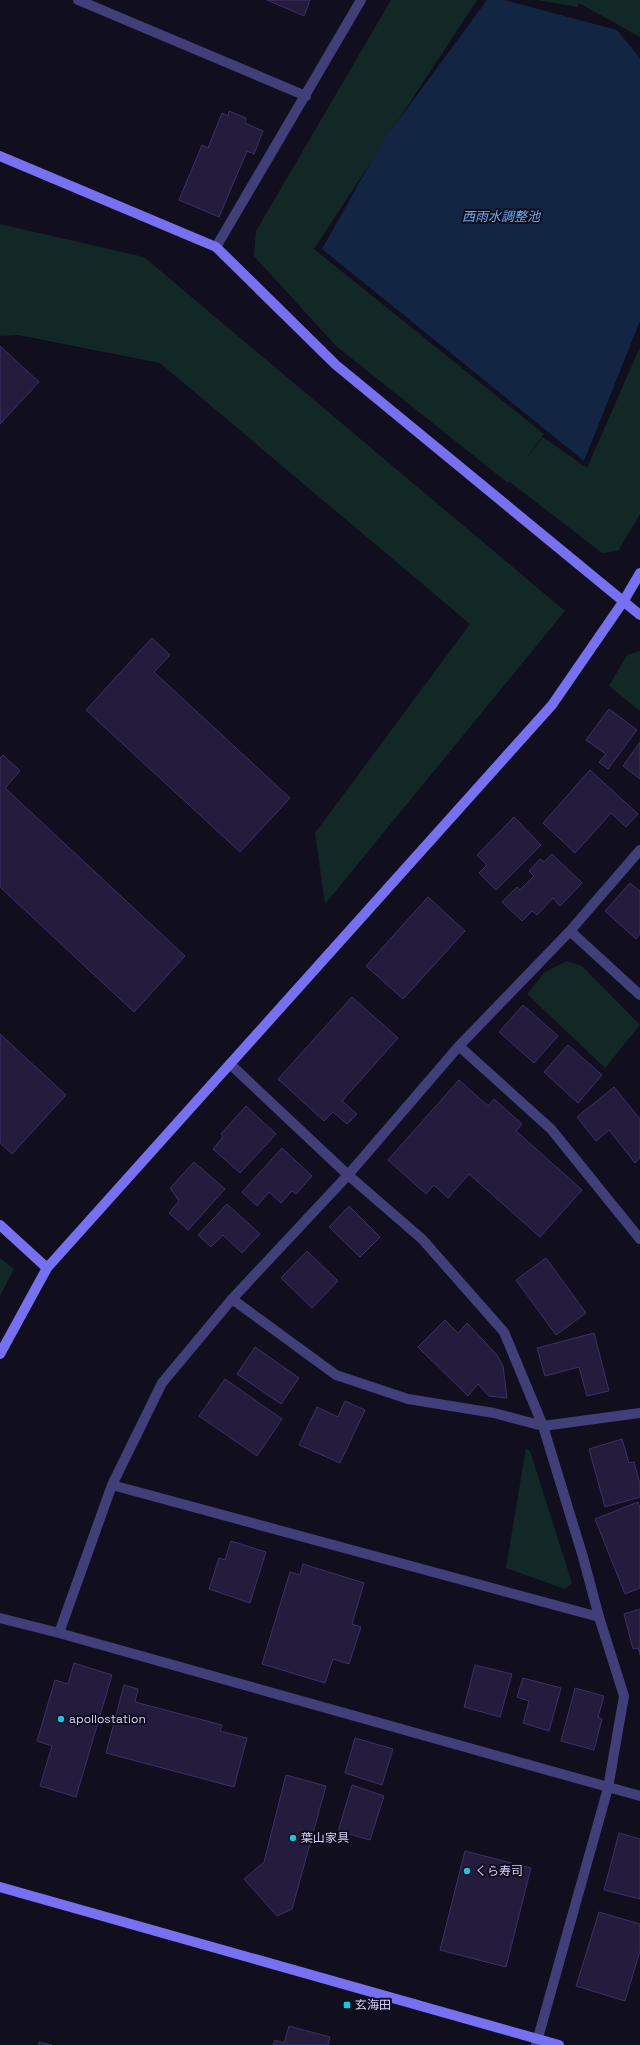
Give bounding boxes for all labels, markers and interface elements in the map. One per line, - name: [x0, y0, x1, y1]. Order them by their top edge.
- water label: 西雨水調整池: [462, 208, 542, 225]
- place label: apollostation: [69, 1711, 146, 1727]
- marker: apollostation: [56, 1714, 66, 1724]
- place label: 葉山家具: [301, 1830, 349, 1846]
- marker: 葉山家具: [288, 1833, 298, 1843]
- place label: くら寿司: [475, 1863, 523, 1879]
- marker: くら寿司: [462, 1866, 472, 1876]
- place label: 玄海田: [355, 1997, 391, 2013]
- marker: 玄海田: [342, 2000, 352, 2010]

